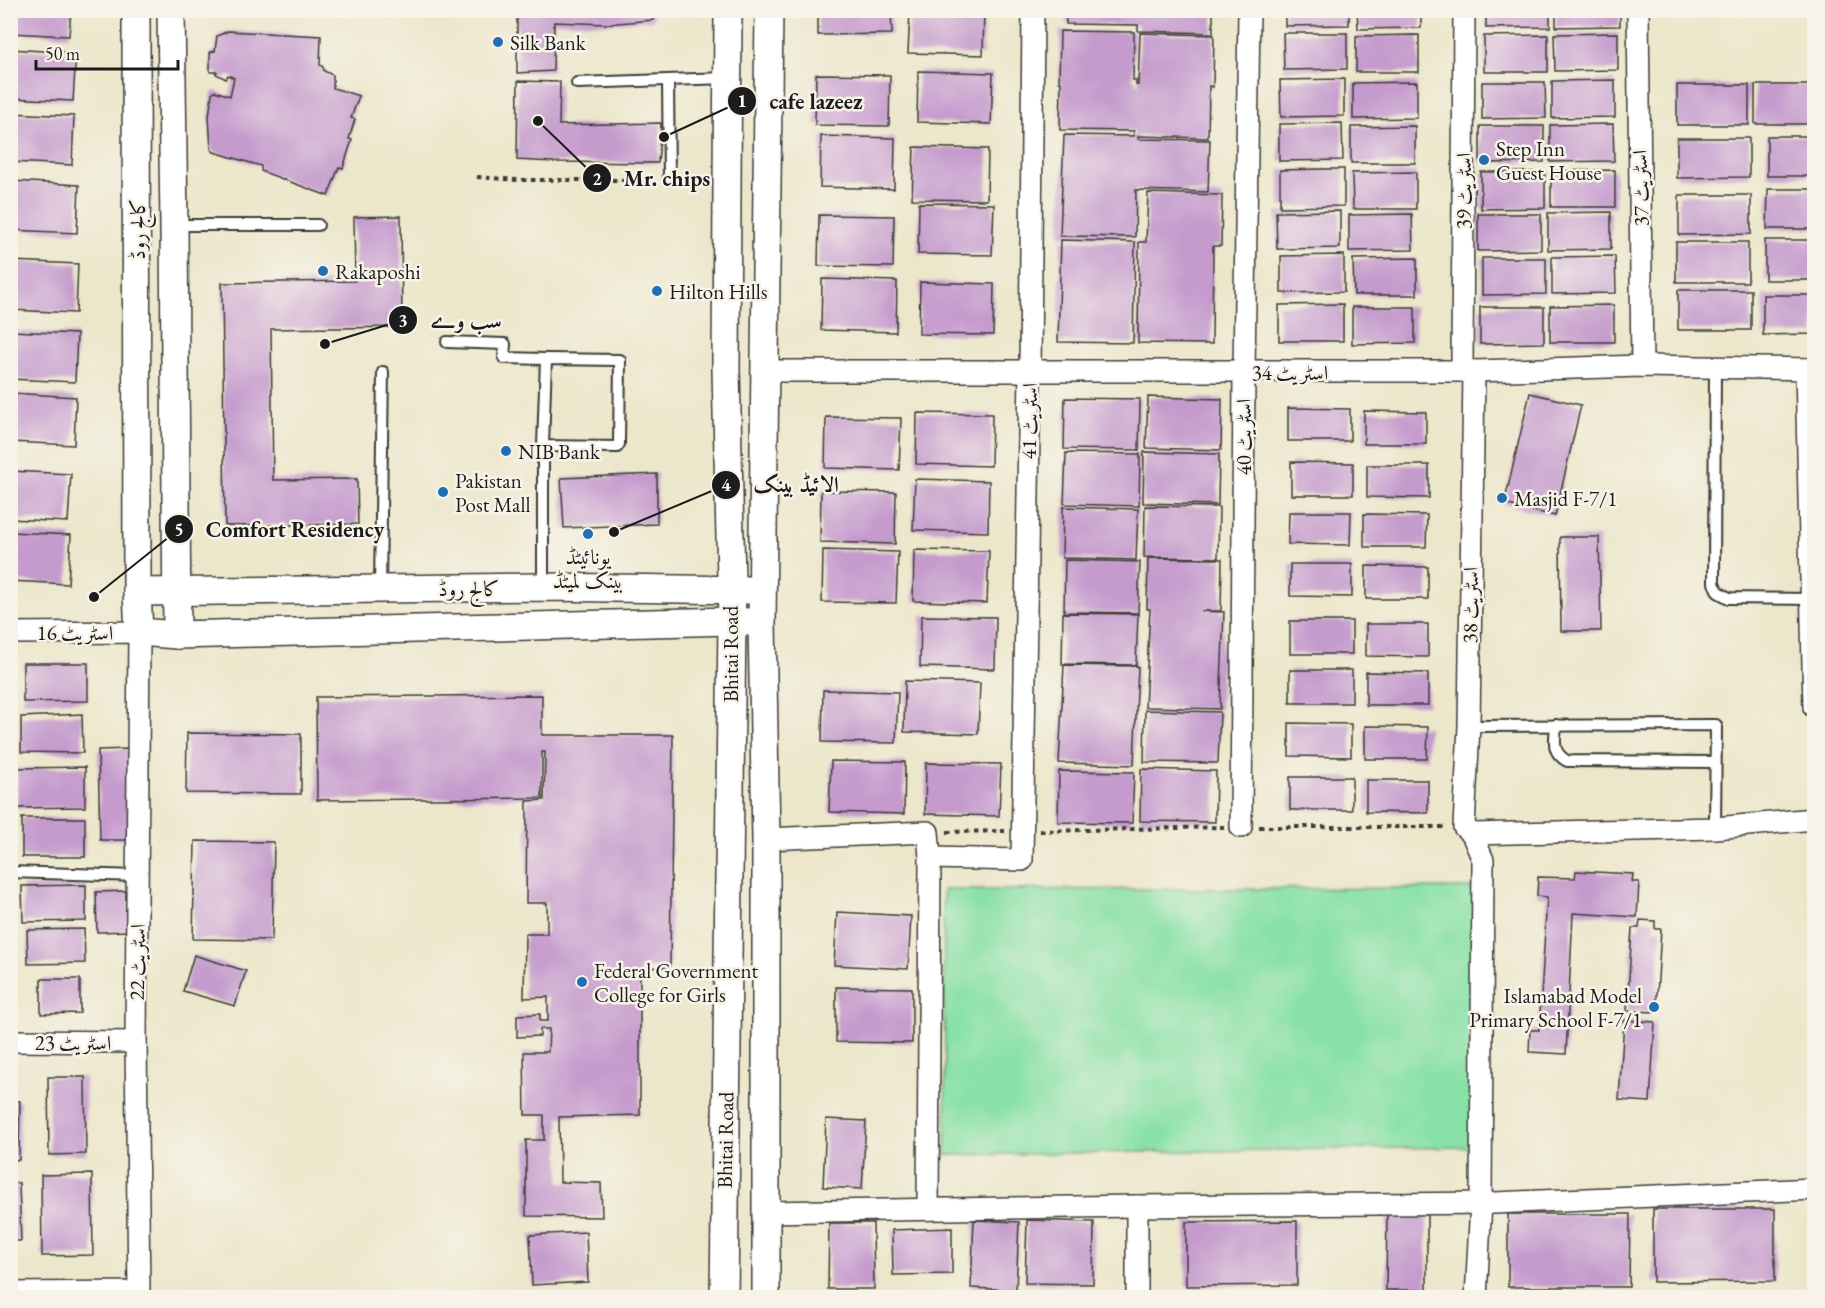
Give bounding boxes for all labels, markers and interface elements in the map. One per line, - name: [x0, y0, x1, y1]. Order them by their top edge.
- place label: Silk Bank: [510, 29, 587, 56]
- scale bar: [36, 33, 178, 71]
- marker: Silk Bank: [491, 35, 505, 49]
- text: 50 m: [45, 42, 80, 65]
- callout: cafe lazeez: [727, 81, 874, 121]
- text: cafe lazeez: [769, 87, 863, 116]
- text: 1: [737, 89, 747, 112]
- place label: Step Inn Guest House: [1496, 135, 1602, 186]
- street label: اسٹریٹ 37: [1626, 149, 1654, 227]
- street label: اسٹریٹ 39: [1450, 153, 1477, 229]
- marker: Step Inn Guest House: [1477, 153, 1491, 167]
- callout: Mr. chips: [582, 158, 722, 198]
- text: Mr. chips: [624, 164, 710, 193]
- text: 2: [592, 167, 602, 190]
- street label: کالج روڈ: [124, 198, 156, 260]
- place label: Rakaposhi: [335, 258, 421, 285]
- marker: Rakaposhi: [316, 264, 330, 278]
- place label: Hilton Hills: [669, 278, 768, 305]
- marker: Hilton Hills: [650, 284, 664, 298]
- callout: سب وے: [388, 300, 514, 340]
- text: سب وے: [430, 306, 502, 335]
- text: 3: [398, 309, 408, 332]
- street label: اسٹریٹ 34: [1252, 359, 1328, 386]
- street label: اسٹریٹ 41: [1015, 382, 1043, 460]
- street label: اسٹریٹ 40: [1230, 399, 1257, 475]
- place label: NIB Bank: [518, 438, 601, 465]
- marker: NIB Bank: [499, 444, 513, 458]
- callout: الائیڈ بینک: [711, 465, 851, 505]
- place label: Pakistan Post Mall: [455, 467, 530, 518]
- text: الائیڈ بینک: [753, 470, 839, 499]
- text: 4: [721, 473, 731, 496]
- marker: Pakistan Post Mall: [436, 485, 450, 499]
- place label: Masjid F-7/1: [1514, 485, 1617, 512]
- marker: Masjid F-7/1: [1495, 491, 1509, 505]
- callout: Comfort Residency: [164, 509, 396, 549]
- text: Comfort Residency: [206, 515, 385, 544]
- text: 5: [174, 518, 184, 541]
- marker: یونائیٹڈ بینک لمیٹڈ: [581, 527, 595, 541]
- place label: یونائیٹڈ بینک لمیٹڈ: [553, 543, 623, 594]
- street label: اسٹریٹ 38: [1456, 566, 1484, 644]
- street label: کالج روڈ: [438, 575, 500, 607]
- street label: Bhitai Road: [717, 605, 744, 702]
- street label: اسٹریٹ 16: [37, 619, 113, 646]
- street label: اسٹریٹ 22: [123, 923, 151, 1001]
- place label: Federal Government College for Girls: [594, 957, 759, 1008]
- marker: Federal Government College for Girls: [575, 975, 589, 989]
- place label: Islamabad Model Primary School F-7/1: [1469, 982, 1642, 1033]
- marker: Islamabad Model Primary School F-7/1: [1647, 1000, 1661, 1014]
- street label: اسٹریٹ 23: [35, 1029, 111, 1056]
- street label: Bhitai Road: [711, 1091, 739, 1189]

